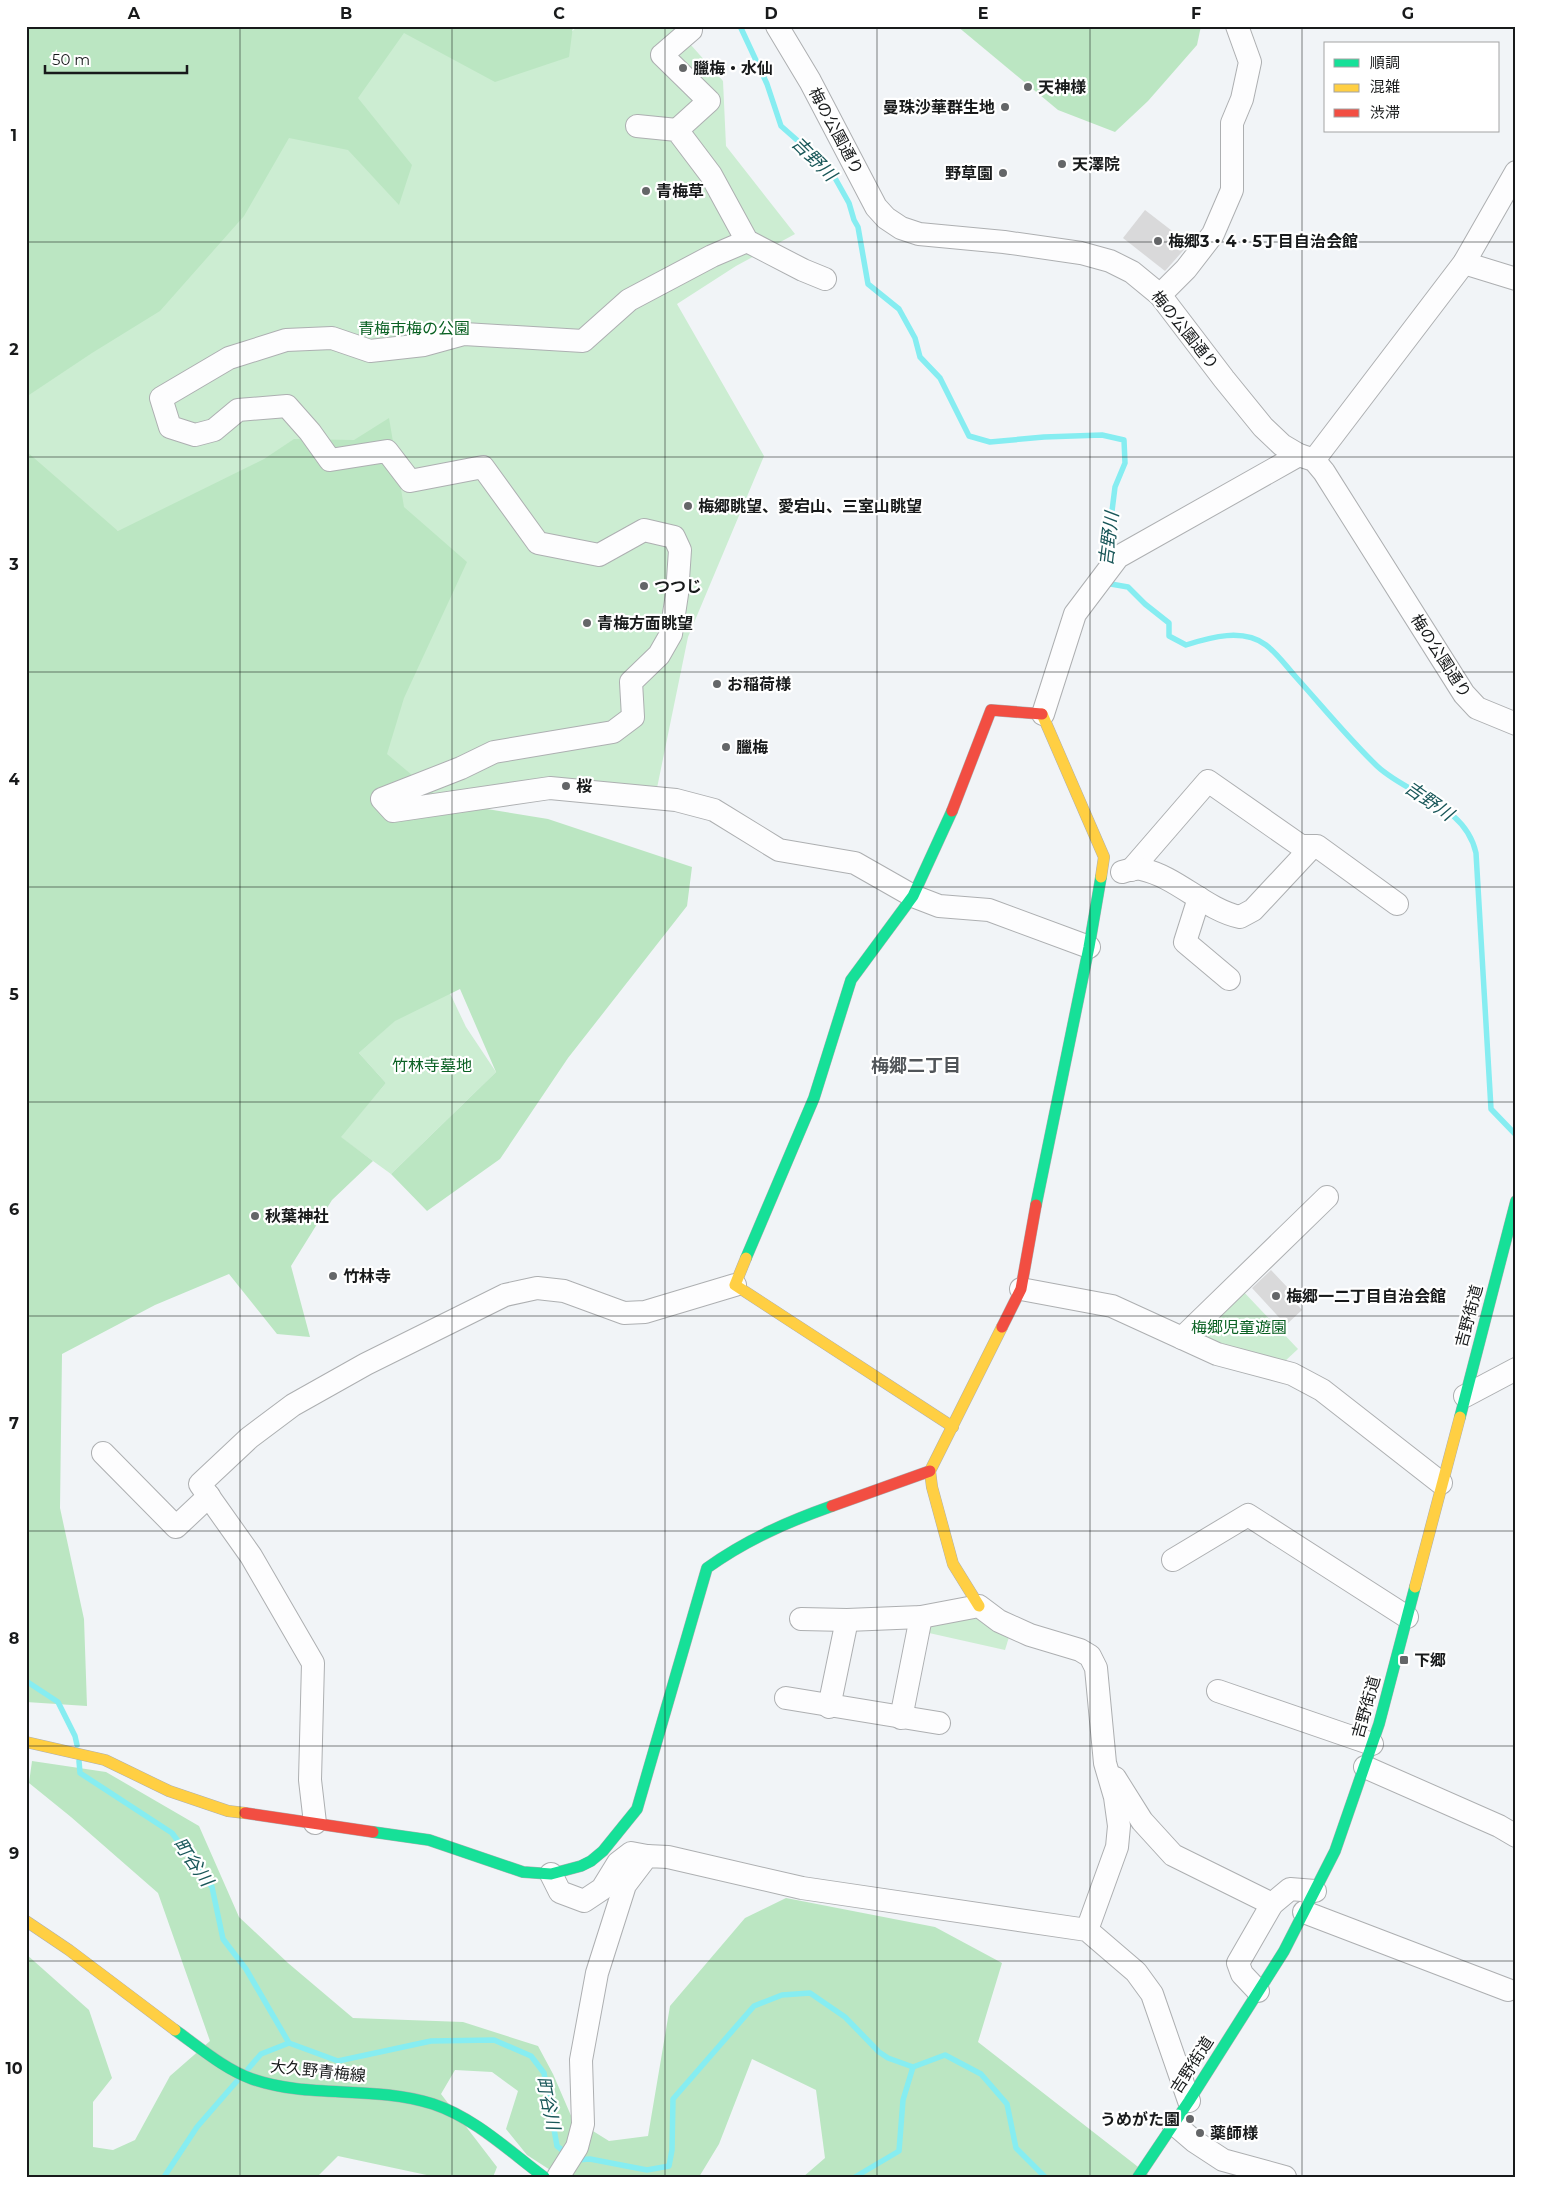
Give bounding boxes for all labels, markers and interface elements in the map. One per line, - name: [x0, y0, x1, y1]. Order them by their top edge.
- text: A: [127, 4, 141, 23]
- text: B: [340, 4, 352, 23]
- text: C: [553, 4, 565, 23]
- text: D: [764, 4, 778, 23]
- text: E: [978, 4, 988, 23]
- text: F: [1191, 4, 1201, 23]
- text: G: [1402, 4, 1414, 23]
- scale bar: [45, 42, 188, 74]
- legend: [1324, 42, 1500, 132]
- text: 50 m: [52, 50, 90, 69]
- text: 順調: [1370, 53, 1400, 72]
- place label: 臘梅・水仙: [693, 59, 773, 78]
- marker: 臘梅・水仙: [677, 62, 689, 74]
- text: 混雑: [1370, 77, 1400, 96]
- place label: 天神様: [1038, 78, 1086, 97]
- marker: 天神様: [1022, 81, 1034, 93]
- street label: 梅の公園通り: [805, 84, 867, 178]
- place label: 曼珠沙華群生地: [883, 98, 995, 117]
- marker: 曼珠沙華群生地: [999, 101, 1011, 113]
- text: 渋滞: [1370, 103, 1400, 122]
- text: 1: [11, 126, 17, 145]
- water label: 吉野川: [787, 132, 842, 187]
- place label: 天澤院: [1072, 155, 1120, 174]
- marker: 天澤院: [1056, 158, 1068, 170]
- place label: 野草園: [945, 164, 993, 183]
- marker: 野草園: [997, 167, 1009, 179]
- place label: 青梅草: [656, 182, 704, 201]
- marker: 青梅草: [640, 185, 652, 197]
- place label: 梅郷3・4・5丁目自治会館: [1168, 232, 1358, 251]
- marker: 梅郷3・4・5丁目自治会館: [1152, 235, 1164, 247]
- street label: 梅の公園通り: [1147, 287, 1223, 373]
- park label: 青梅市梅の公園: [358, 319, 470, 338]
- text: 2: [9, 340, 19, 359]
- place label: 梅郷眺望、愛宕山、三室山眺望: [698, 497, 922, 516]
- marker: 梅郷眺望、愛宕山、三室山眺望: [682, 500, 694, 512]
- water label: 吉野川: [1095, 509, 1123, 567]
- text: 3: [8, 555, 19, 574]
- place label: つつじ: [654, 577, 702, 596]
- marker: つつじ: [638, 580, 650, 592]
- street label: 梅の公園通り: [1407, 611, 1475, 701]
- place label: 青梅方面眺望: [597, 614, 693, 633]
- marker: 青梅方面眺望: [581, 617, 593, 629]
- place label: お稲荷様: [727, 675, 791, 694]
- marker: お稲荷様: [711, 678, 723, 690]
- place label: 臘梅: [736, 738, 768, 757]
- marker: 臘梅: [720, 741, 732, 753]
- text: 4: [8, 770, 20, 789]
- place label: 桜: [576, 777, 592, 796]
- water label: 吉野川: [1401, 777, 1459, 827]
- marker: 桜: [560, 780, 572, 792]
- text: 5: [9, 985, 19, 1004]
- district label: 梅郷二丁目: [871, 1055, 961, 1077]
- park label: 竹林寺墓地: [392, 1056, 472, 1075]
- text: 6: [9, 1200, 19, 1219]
- place label: 秋葉神社: [265, 1207, 329, 1226]
- marker: 秋葉神社: [249, 1210, 261, 1222]
- place label: 竹林寺: [343, 1267, 391, 1286]
- marker: 竹林寺: [327, 1270, 339, 1282]
- street label: 吉野街道: [1452, 1283, 1486, 1349]
- place label: 梅郷一二丁目自治会館: [1286, 1287, 1446, 1306]
- marker: 梅郷一二丁目自治会館: [1270, 1290, 1282, 1302]
- park label: 梅郷児童遊園: [1191, 1318, 1287, 1337]
- text: 7: [9, 1414, 19, 1433]
- text: 8: [9, 1629, 19, 1648]
- place label: 下郷: [1414, 1651, 1446, 1670]
- marker: 下郷: [1398, 1654, 1410, 1666]
- street label: 吉野街道: [1348, 1674, 1384, 1740]
- water label: 町谷川: [169, 1834, 219, 1892]
- text: 9: [9, 1844, 19, 1863]
- street label: 吉野街道: [1167, 2033, 1217, 2097]
- street label: 大久野青梅線: [269, 2057, 367, 2085]
- text: 10: [5, 2059, 23, 2078]
- water label: 町谷川: [532, 2074, 565, 2134]
- place label: うめがた園: [1100, 2110, 1180, 2129]
- marker: うめがた園: [1184, 2113, 1196, 2125]
- place label: 薬師様: [1210, 2124, 1258, 2143]
- marker: 薬師様: [1194, 2127, 1206, 2139]

